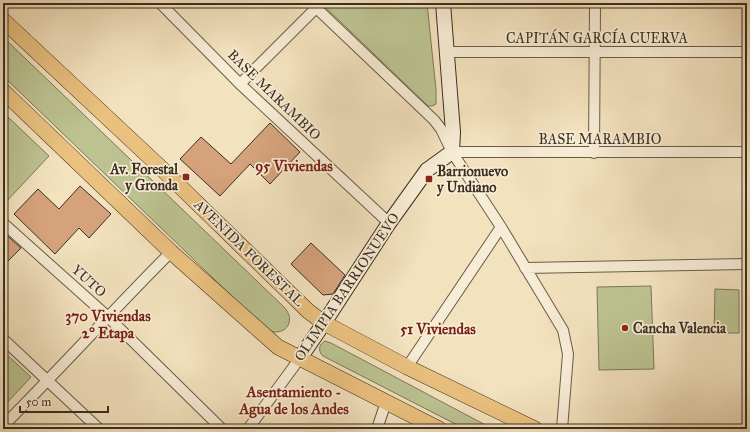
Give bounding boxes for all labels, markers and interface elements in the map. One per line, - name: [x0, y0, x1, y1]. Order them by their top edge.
- street label: CAPITÁN GARCÍA CUERVA: [506, 28, 688, 47]
- street label: BASE MARAMBIO: [224, 46, 324, 144]
- street label: BASE MARAMBIO: [539, 131, 662, 148]
- district label: 95 Viviendas: [255, 157, 333, 176]
- place label: Av. Forestal y Gronda: [109, 161, 179, 195]
- place label: Barrionuevo y Undiano: [436, 163, 508, 197]
- marker: Av. Forestal y Gronda: [181, 172, 191, 182]
- marker: Barrionuevo y Undiano: [424, 174, 434, 184]
- street label: AVENIDA FORESTAL: [190, 195, 308, 310]
- street label: OLIMPIA BARRIONUEVO: [291, 210, 403, 364]
- street label: YUTO: [68, 261, 110, 301]
- district label: 370 Viviendas 2° Etapa: [65, 307, 151, 343]
- district label: 51 Viviendas: [400, 320, 476, 338]
- place label: Cancha Valencia: [633, 320, 727, 337]
- marker: Cancha Valencia: [620, 323, 630, 333]
- district label: Asentamiento - Agua de los Andes: [238, 383, 349, 419]
- scale bar: [20, 388, 108, 414]
- text: 50 m: [26, 395, 51, 409]

